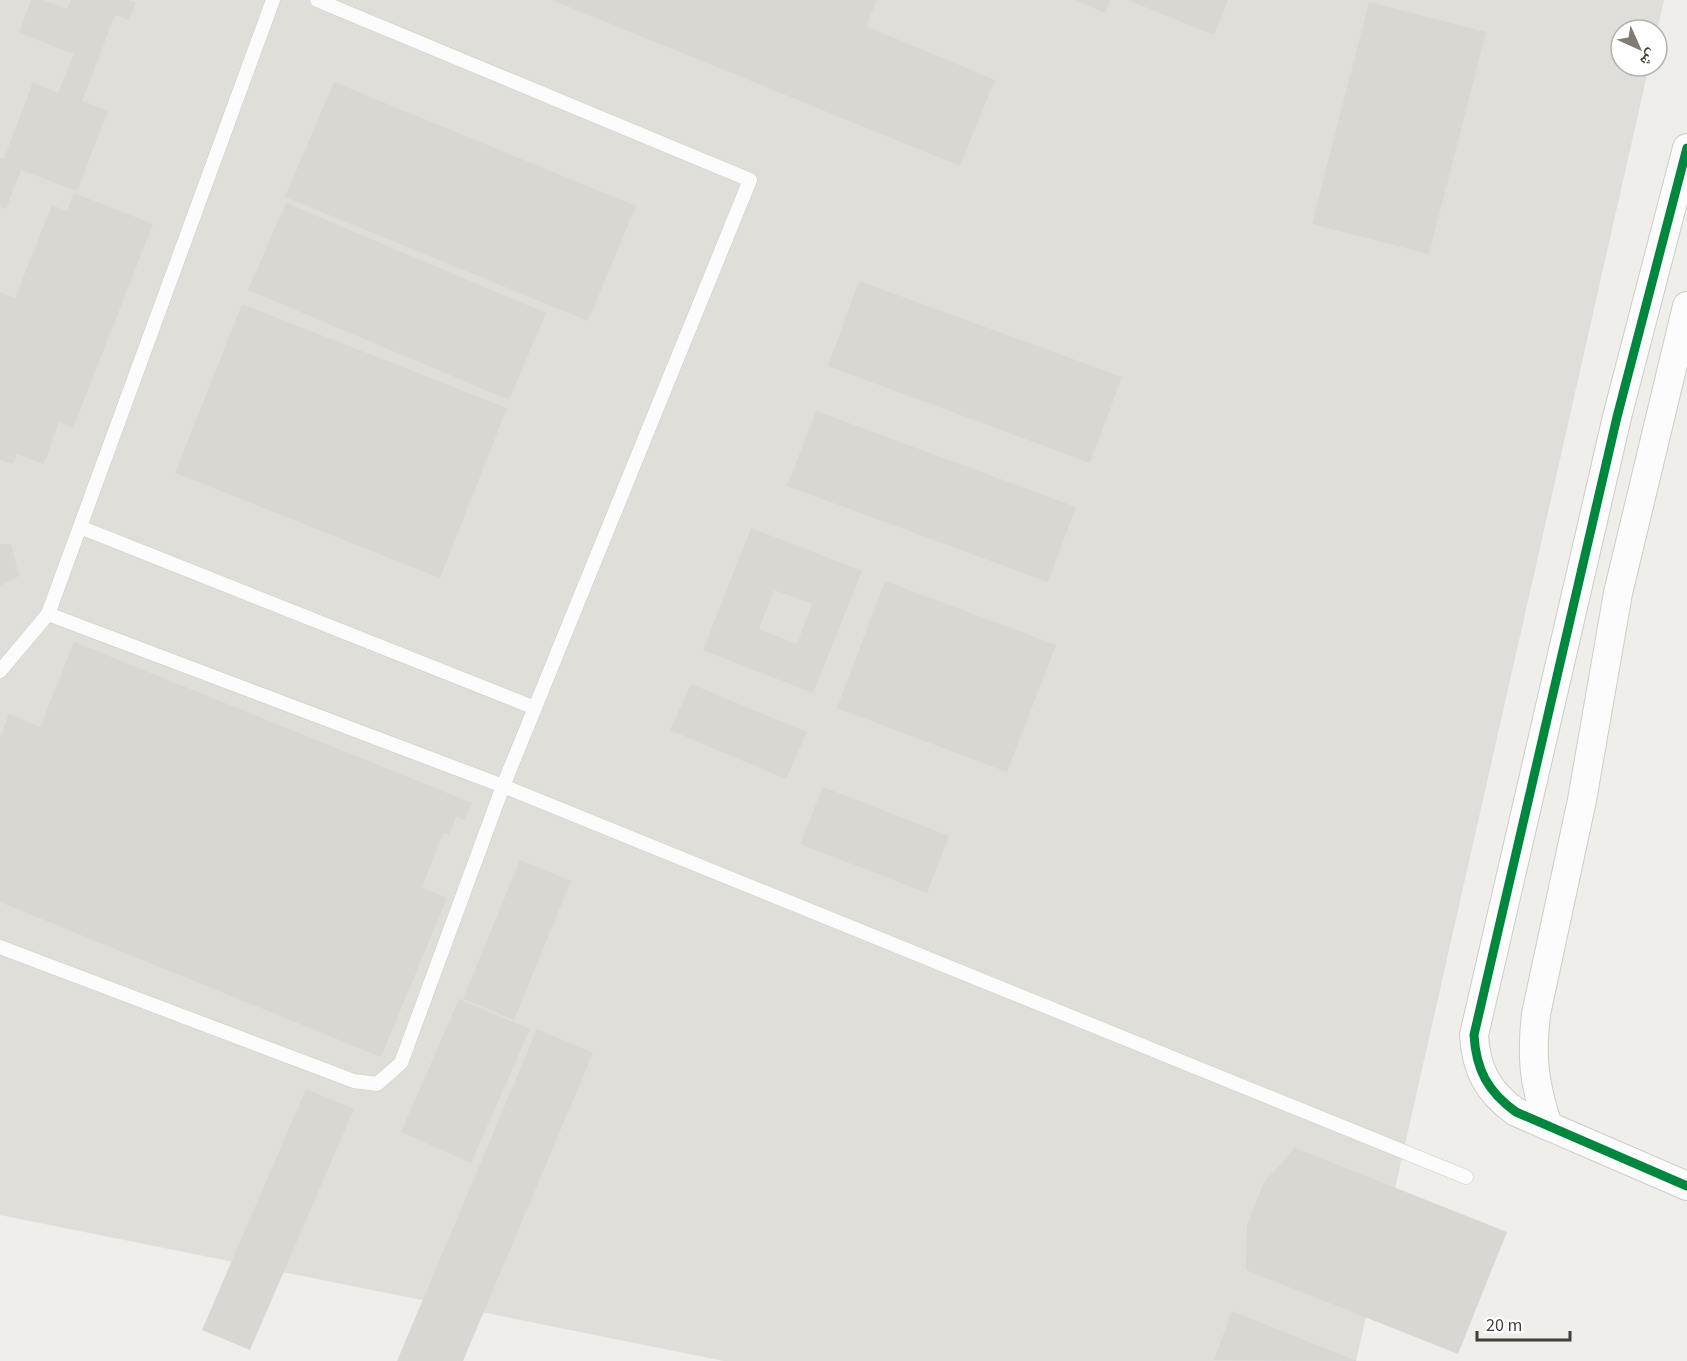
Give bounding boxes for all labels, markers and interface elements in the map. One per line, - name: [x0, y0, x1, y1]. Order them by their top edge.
- north arrow: [1609, 18, 1669, 78]
- text: ش: [1635, 44, 1663, 72]
- scale bar: [1477, 1304, 1570, 1342]
- text: 20 m: [1486, 1313, 1522, 1338]

